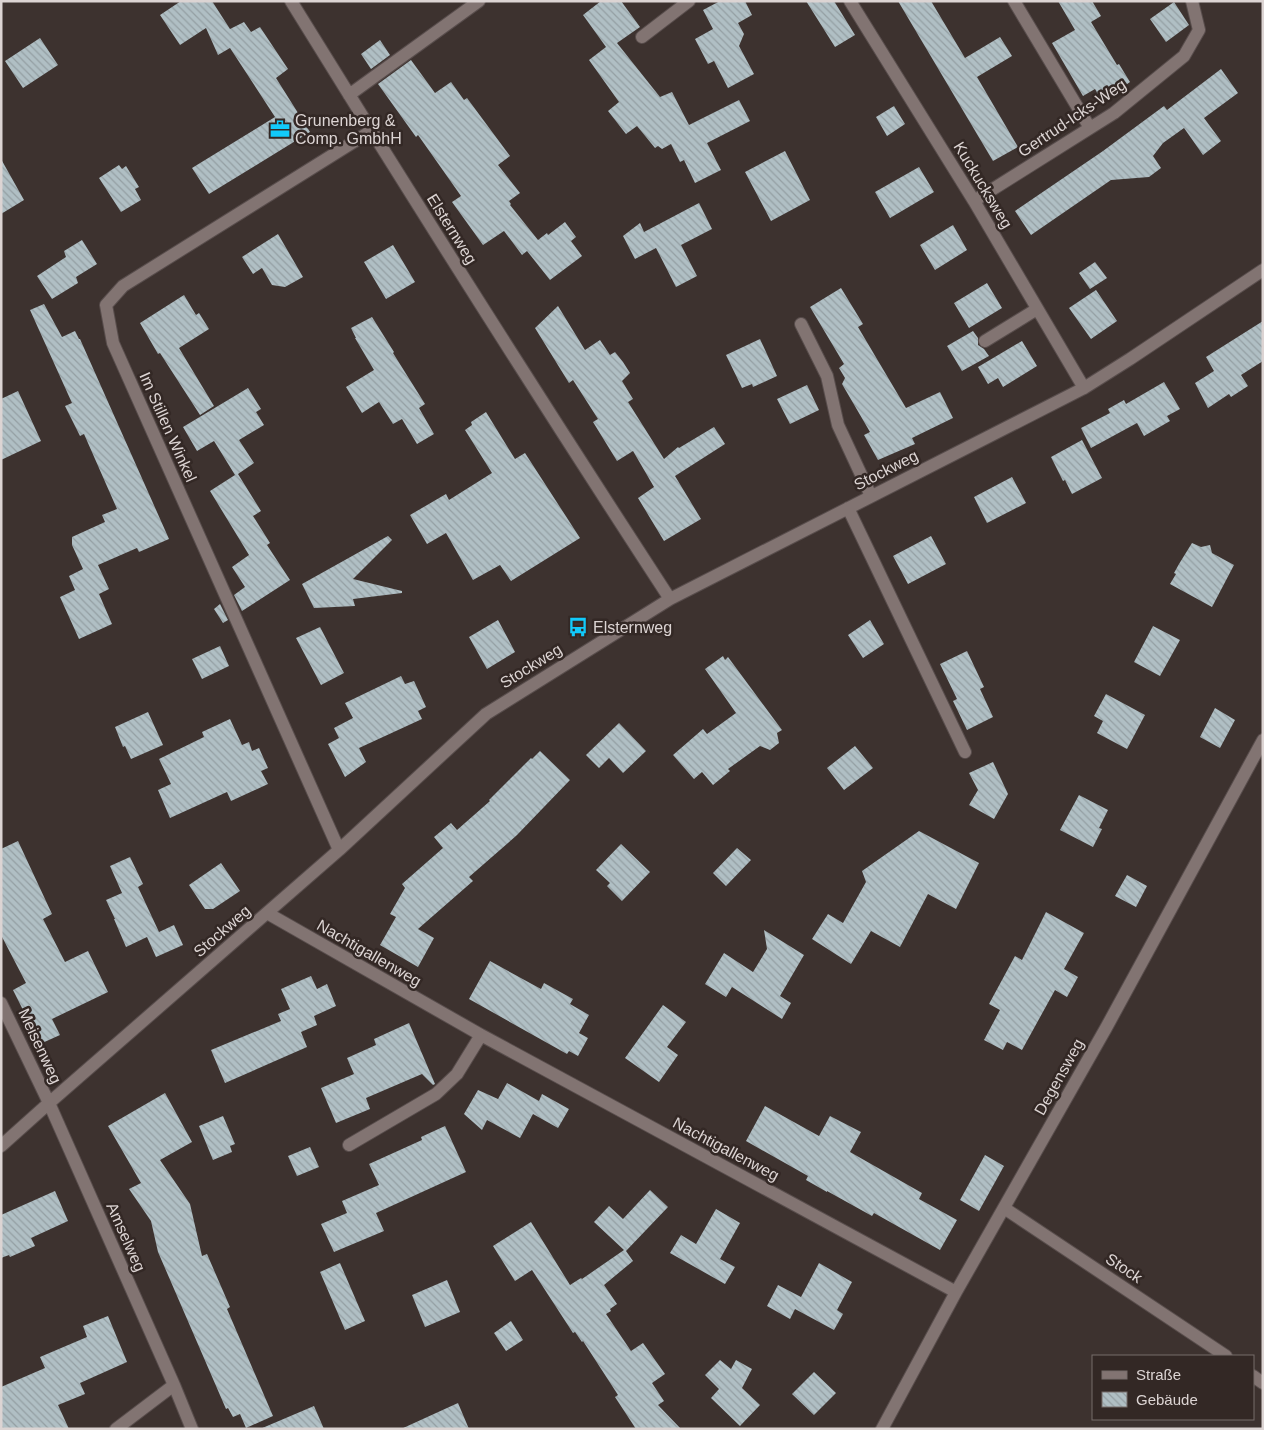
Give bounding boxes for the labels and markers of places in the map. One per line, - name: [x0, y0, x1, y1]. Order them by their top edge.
- place label: Grunenberg & Comp. GmbhH: [295, 112, 402, 147]
- office icon: Grunenberg & Comp. GmbhH: [269, 118, 291, 140]
- bus stop icon: Elsternweg: [567, 616, 589, 638]
- place label: Elsternweg: [593, 619, 672, 636]

